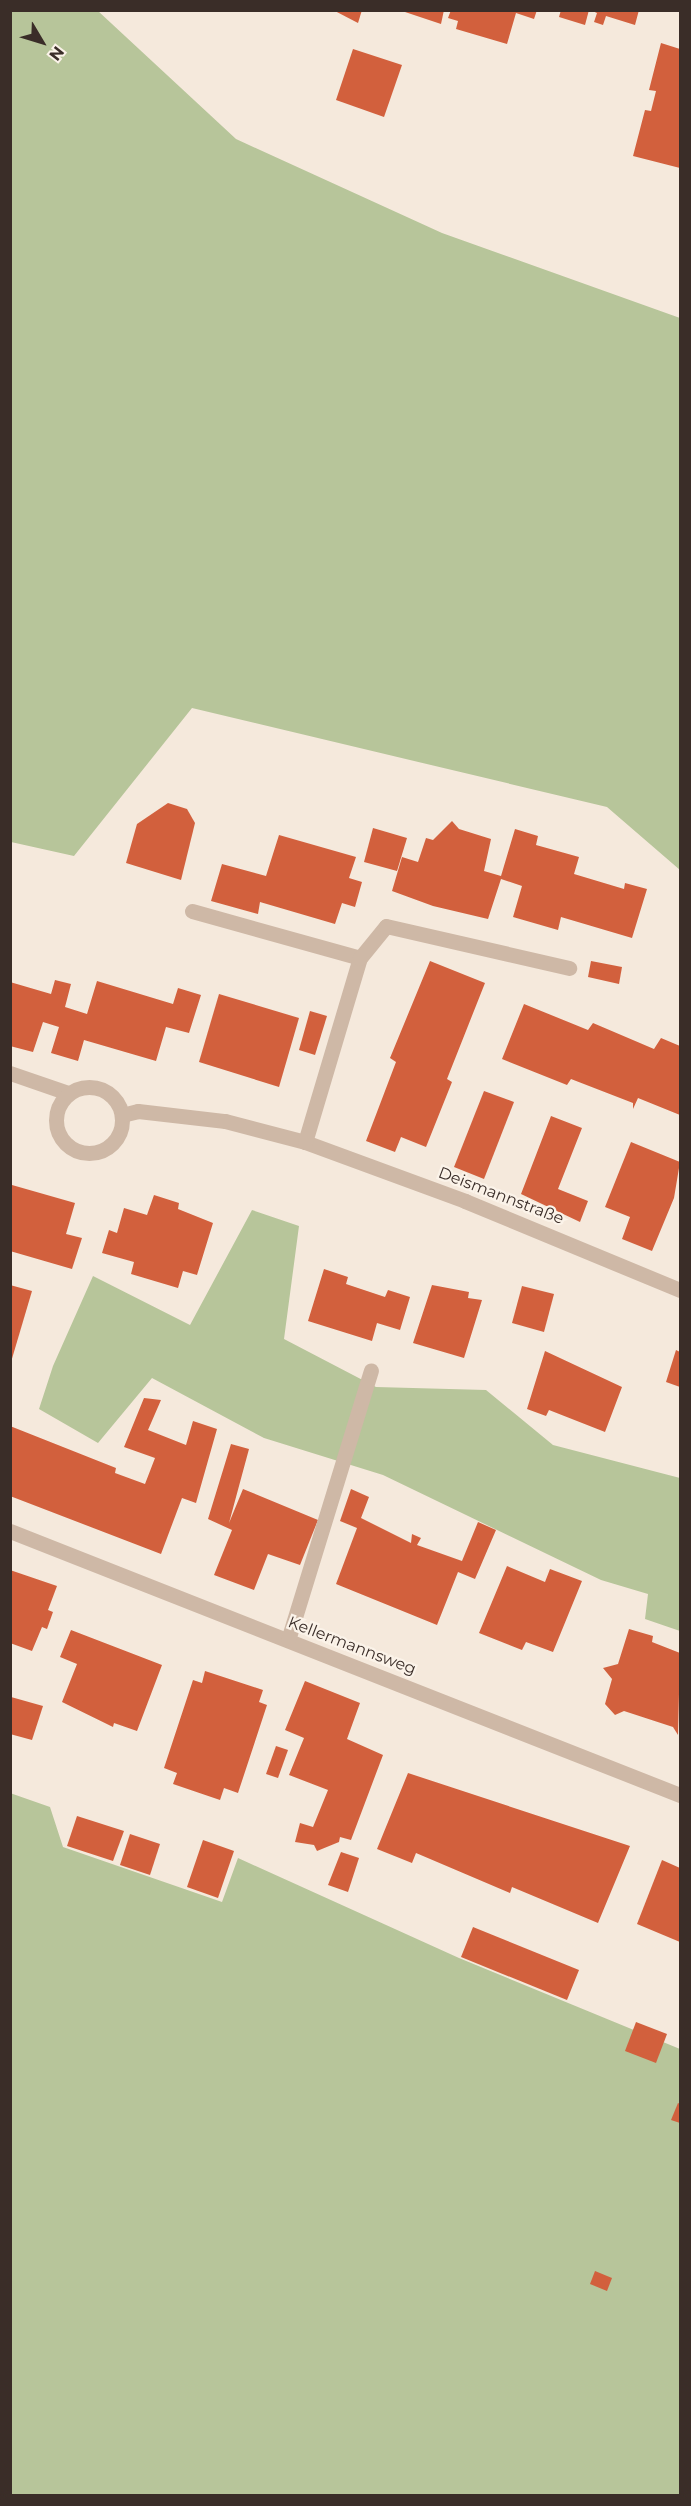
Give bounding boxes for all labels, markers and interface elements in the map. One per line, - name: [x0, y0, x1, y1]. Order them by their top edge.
- north arrow: [12, 12, 72, 72]
- text: N: [45, 42, 68, 64]
- street label: Deismannstraße: [436, 1163, 566, 1229]
- street label: Kellermannsweg: [285, 1613, 419, 1679]

